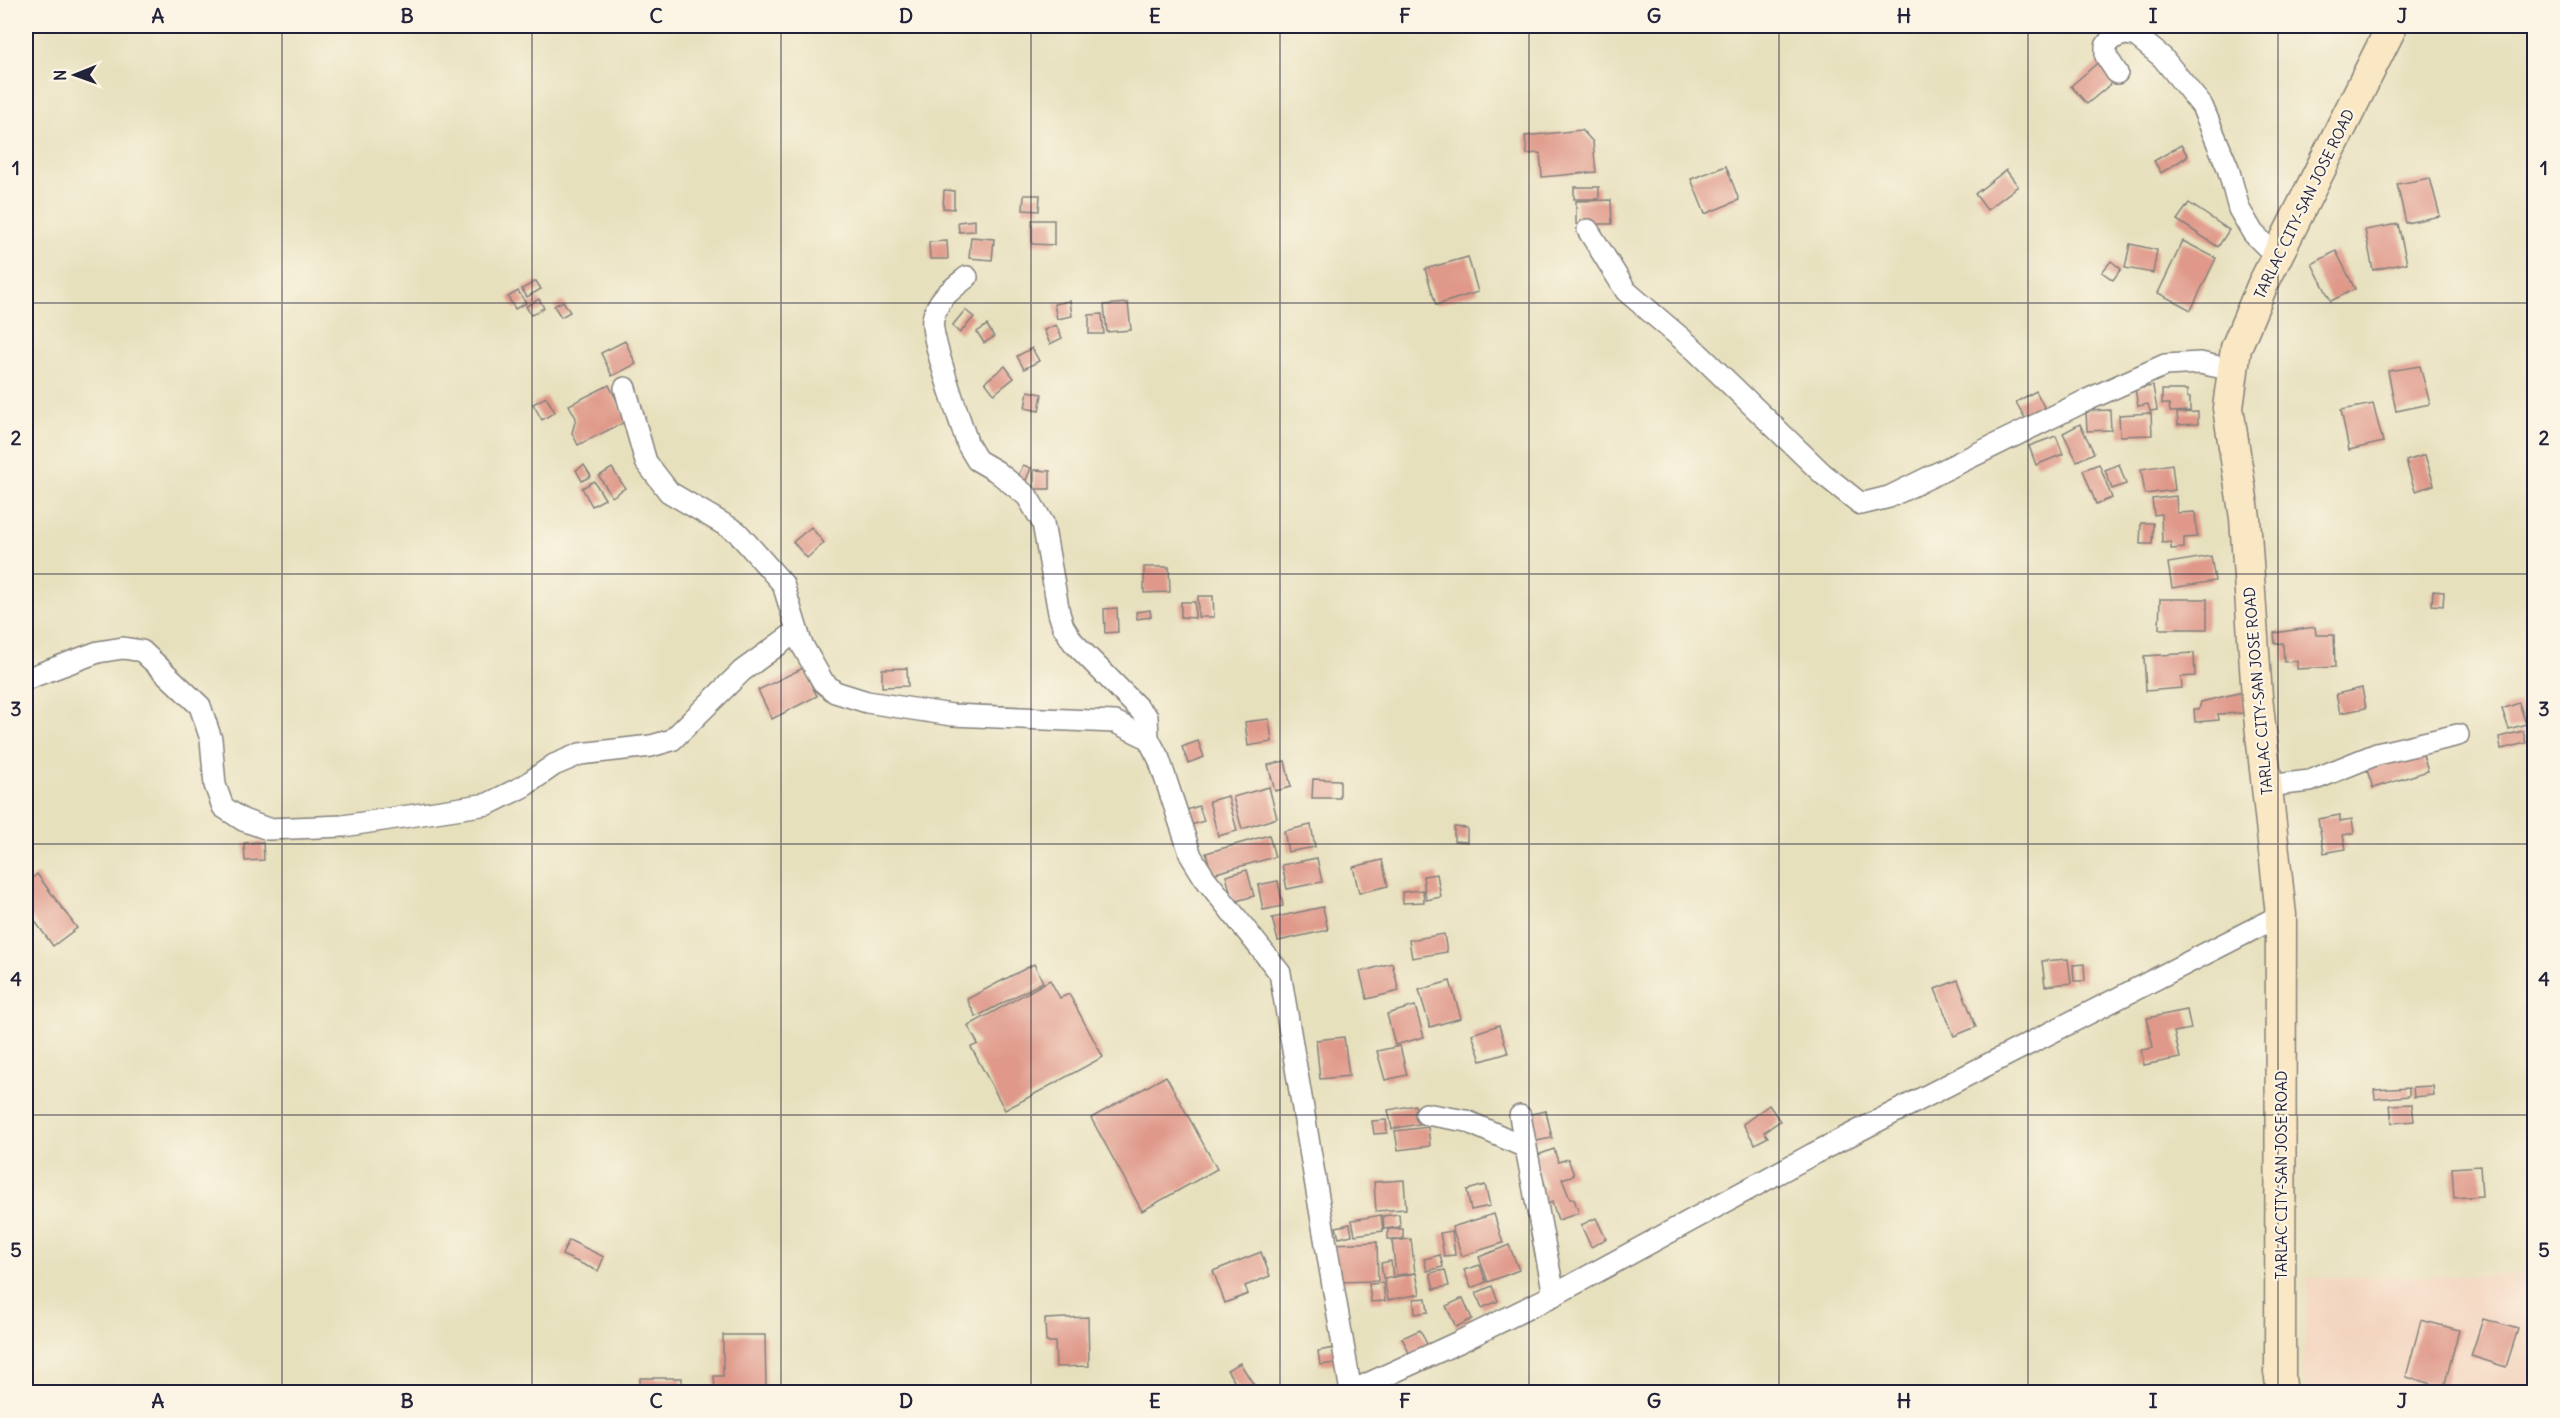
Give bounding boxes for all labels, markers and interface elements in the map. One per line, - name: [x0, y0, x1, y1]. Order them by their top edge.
- text: A: [152, 3, 165, 28]
- text: B: [400, 3, 414, 28]
- text: C: [649, 3, 663, 28]
- text: D: [899, 3, 913, 28]
- text: E: [1149, 3, 1161, 28]
- text: F: [1399, 3, 1411, 28]
- text: G: [1647, 3, 1661, 28]
- text: H: [1897, 3, 1911, 28]
- text: I: [2149, 3, 2158, 28]
- text: J: [2397, 3, 2408, 28]
- north arrow: [45, 45, 105, 105]
- text: N: [50, 70, 70, 81]
- street label: TARLAC CITY-SAN JOSE ROAD: [2250, 106, 2358, 302]
- text: 1: [12, 155, 20, 180]
- text: 1: [2540, 155, 2548, 180]
- text: 2: [11, 425, 22, 450]
- text: 2: [2539, 425, 2550, 450]
- street label: TARLAC CITY-SAN JOSE ROAD: [2239, 586, 2277, 796]
- text: 3: [10, 696, 22, 721]
- text: 3: [2538, 696, 2550, 721]
- text: 4: [10, 966, 22, 991]
- text: 4: [2538, 966, 2550, 991]
- street label: TARLAC CITY-SAN JOSE ROAD: [2272, 1071, 2291, 1279]
- text: 5: [10, 1237, 22, 1262]
- text: 5: [2538, 1237, 2550, 1262]
- text: A: [152, 1388, 165, 1413]
- text: B: [400, 1388, 414, 1413]
- text: C: [649, 1388, 663, 1413]
- text: D: [899, 1388, 913, 1413]
- text: E: [1149, 1388, 1161, 1413]
- text: F: [1399, 1388, 1411, 1413]
- text: G: [1647, 1388, 1661, 1413]
- text: H: [1897, 1388, 1911, 1413]
- text: I: [2149, 1388, 2158, 1413]
- text: J: [2397, 1388, 2408, 1413]

